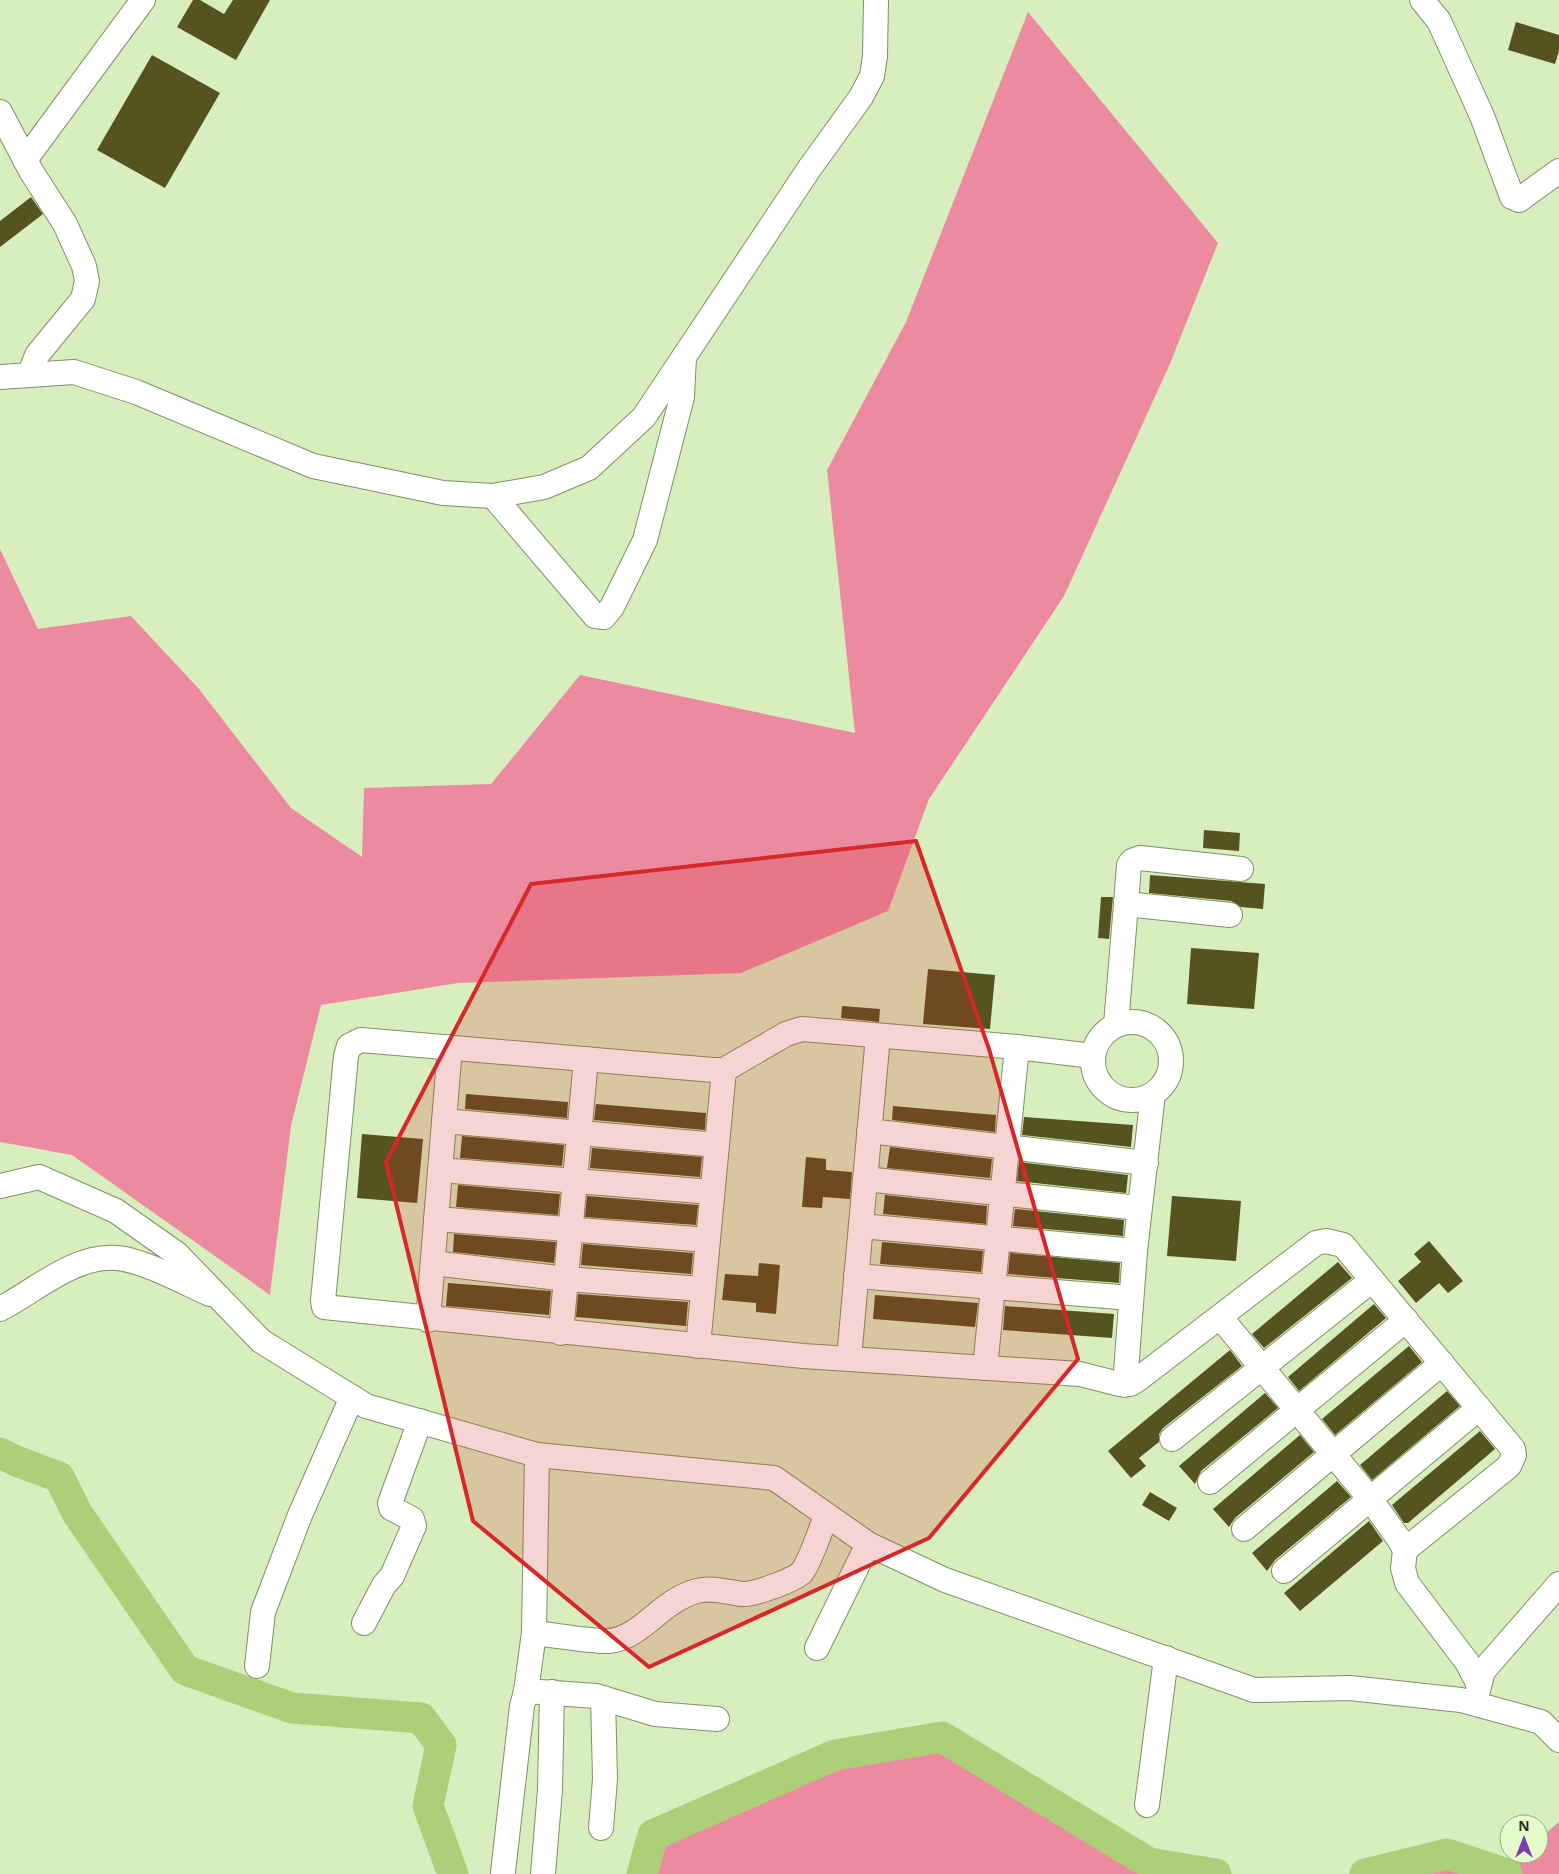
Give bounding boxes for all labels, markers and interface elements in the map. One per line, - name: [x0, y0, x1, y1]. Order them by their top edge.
- north arrow: [1499, 1814, 1549, 1864]
- text: N: [1518, 1816, 1530, 1835]

